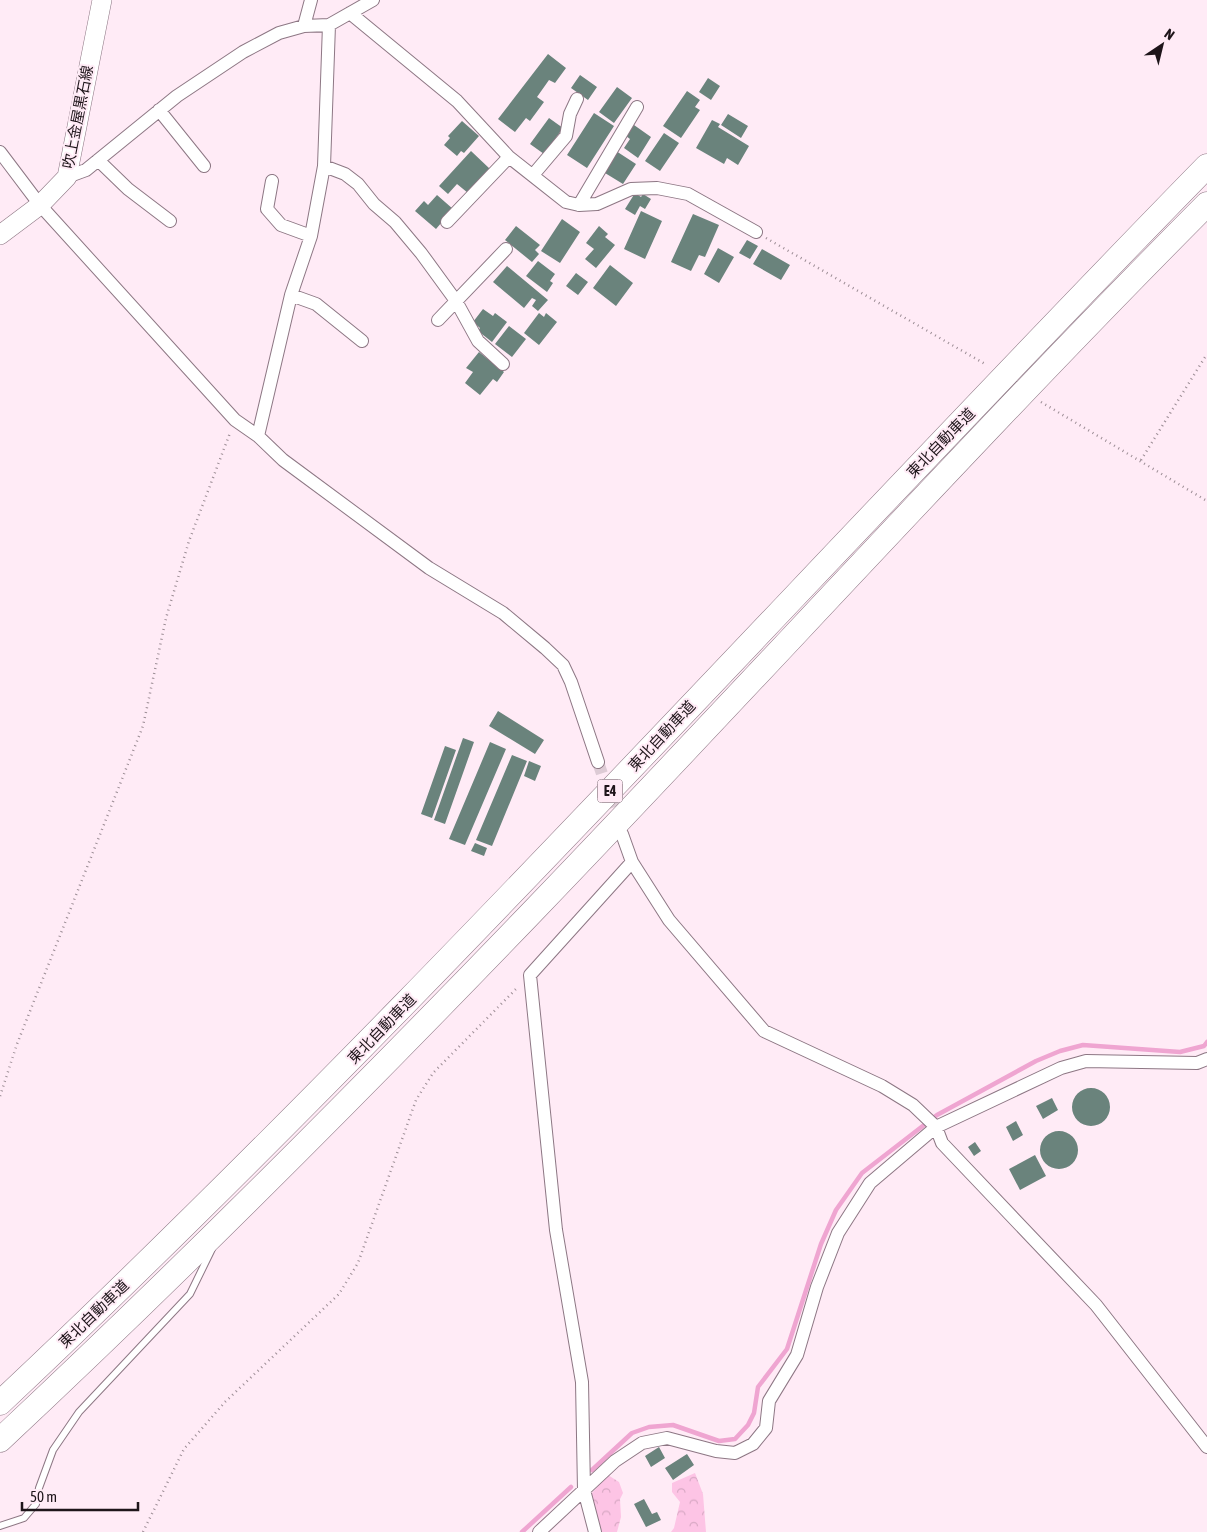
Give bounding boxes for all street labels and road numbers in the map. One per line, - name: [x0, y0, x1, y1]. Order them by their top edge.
- street label: 吹上金屋黒石線: [59, 64, 96, 170]
- street label: 東北自動車道: [903, 404, 978, 481]
- street label: 東北自動車道: [625, 697, 699, 774]
- road number: E4: [598, 779, 622, 802]
- street label: 東北自動車道: [344, 990, 419, 1067]
- street label: 東北自動車道: [55, 1276, 132, 1351]

